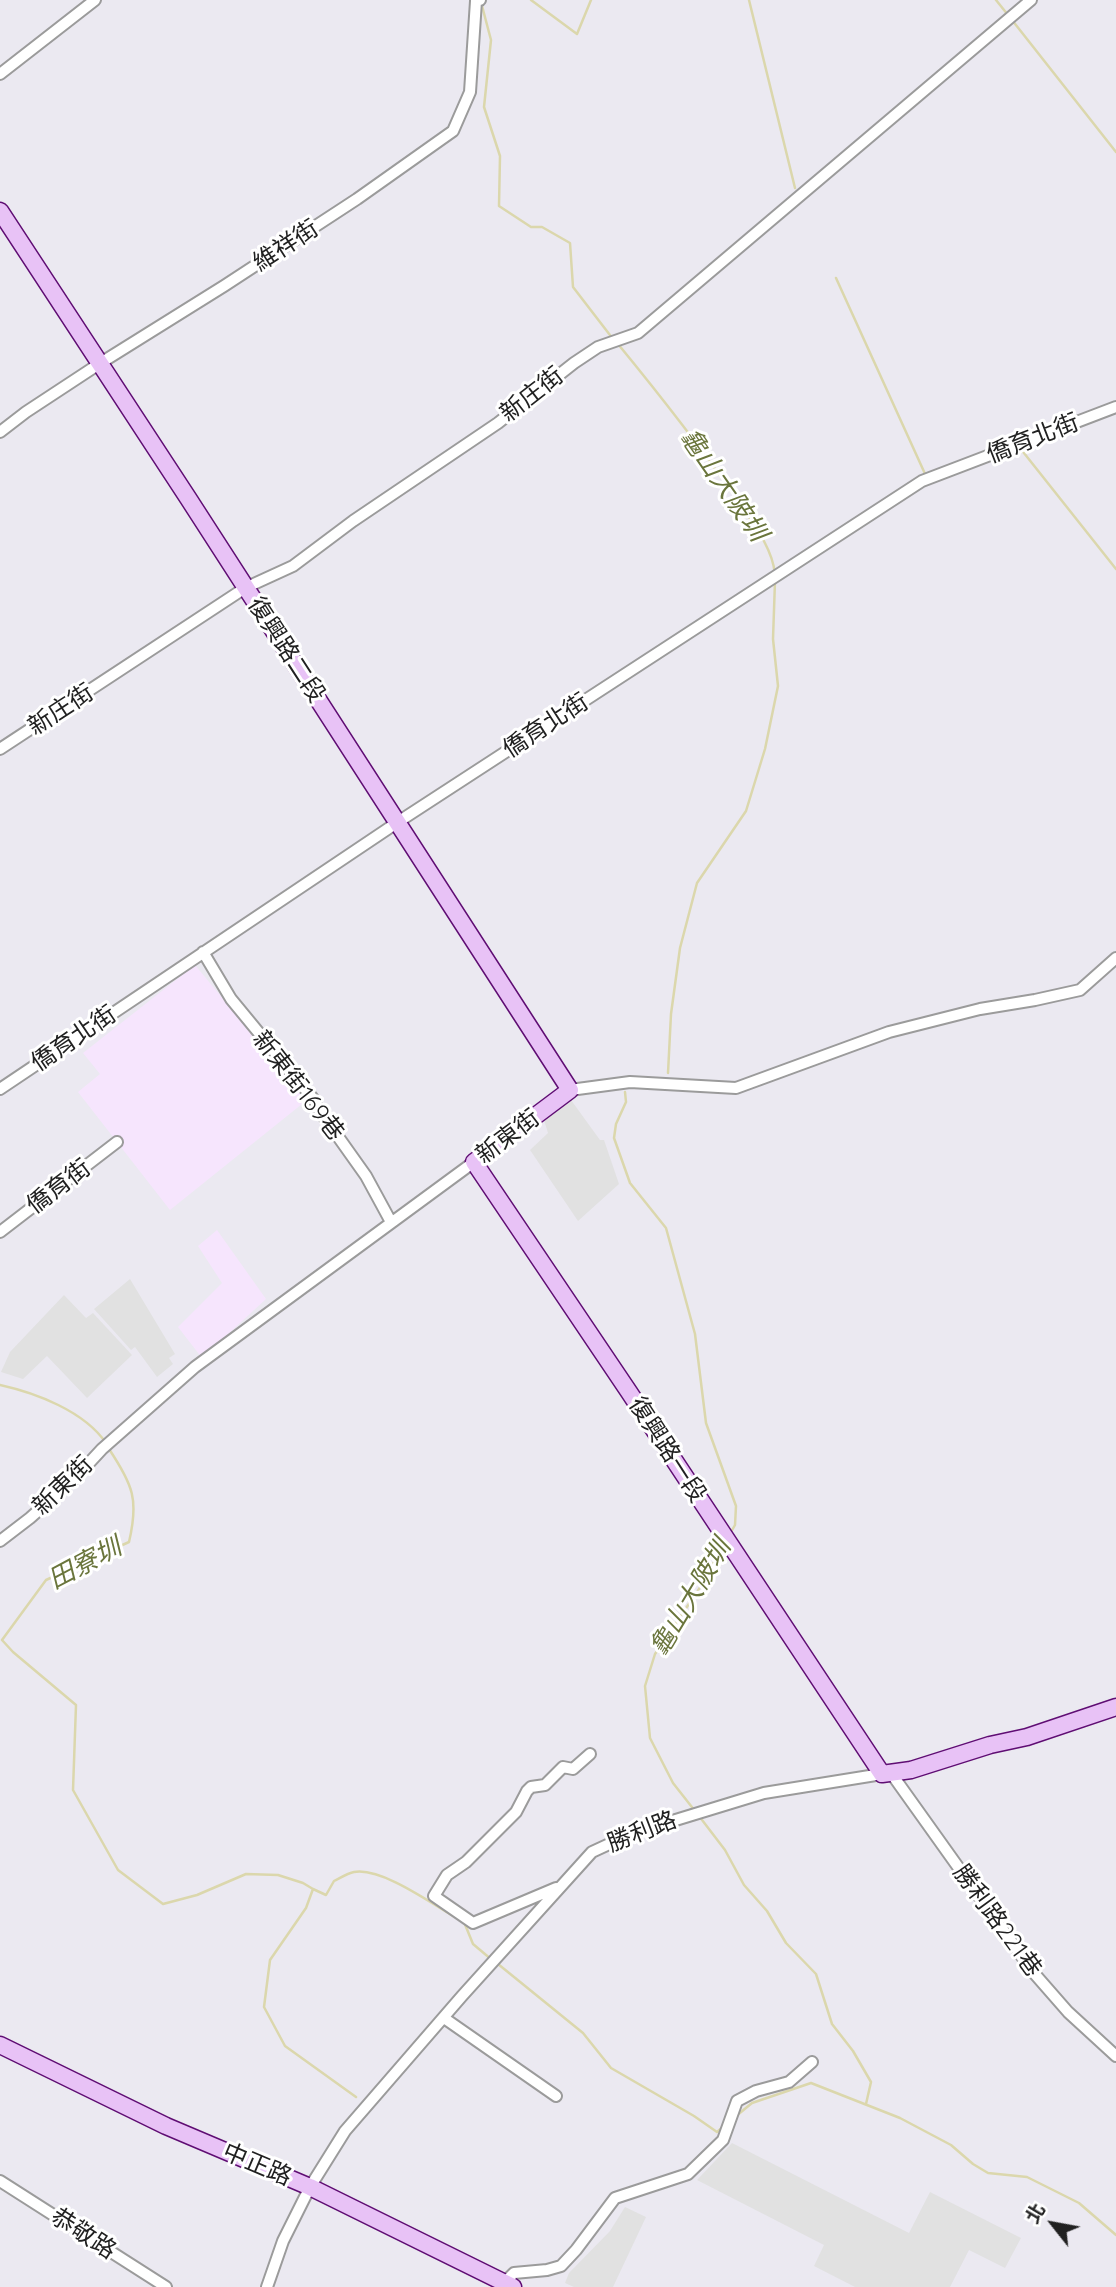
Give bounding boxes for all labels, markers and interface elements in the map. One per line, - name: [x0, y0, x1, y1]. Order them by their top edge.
- street label: 維祥街: [248, 214, 324, 278]
- street label: 新庄街: [495, 361, 569, 429]
- street label: 僑育北街: [983, 408, 1083, 470]
- water label: 龜山大陂圳: [673, 423, 773, 547]
- street label: 復興路二段: [241, 592, 331, 708]
- street label: 新庄街: [23, 678, 99, 742]
- street label: 僑育北街: [498, 688, 594, 764]
- street label: 僑育北街: [26, 1000, 122, 1078]
- street label: 新東街169巷: [246, 1025, 350, 1147]
- street label: 新東街: [471, 1104, 545, 1170]
- street label: 僑育街: [22, 1154, 96, 1220]
- street label: 復興路一段: [622, 1392, 712, 1508]
- street label: 新東街: [27, 1451, 99, 1521]
- water label: 田寮圳: [43, 1532, 127, 1596]
- water label: 龜山大陂圳: [644, 1534, 738, 1662]
- street label: 勝利路: [603, 1806, 681, 1858]
- street label: 勝利路221巷: [947, 1859, 1047, 1983]
- street label: 中正路: [218, 2138, 296, 2192]
- north arrow: [1018, 2189, 1088, 2259]
- text: 北: [1020, 2199, 1050, 2228]
- street label: 恭敬路: [45, 2202, 121, 2266]

